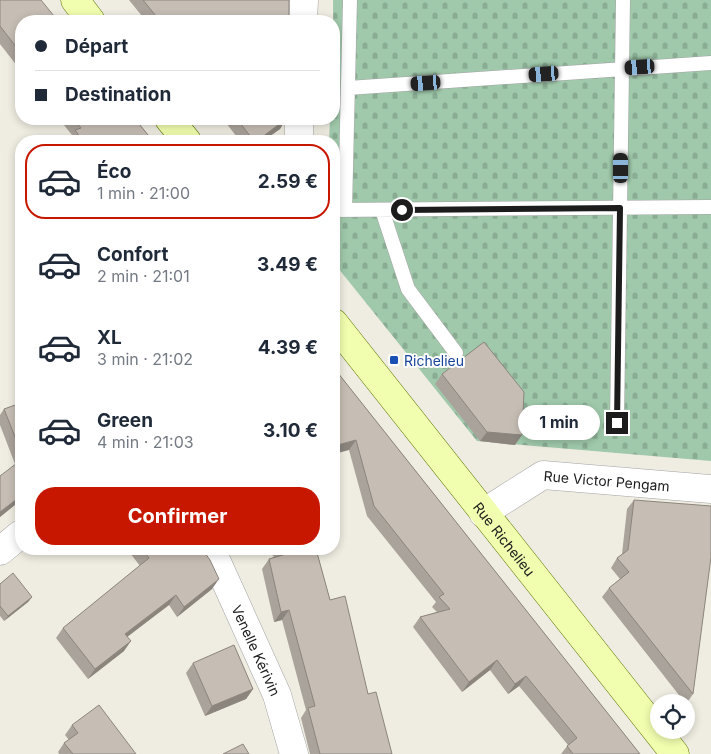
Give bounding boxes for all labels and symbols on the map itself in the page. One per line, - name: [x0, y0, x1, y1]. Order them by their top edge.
- car: [624, 58, 655, 76]
- car: [528, 65, 559, 83]
- car: [410, 74, 441, 92]
- car: [613, 153, 628, 183]
- route start: [391, 199, 413, 221]
- place label: Richelieu: [404, 352, 464, 369]
- marker: Richelieu: [388, 354, 400, 366]
- callout: 1 min: [517, 406, 600, 440]
- route end: [606, 412, 628, 434]
- street label: Rue Victor Pengam: [543, 467, 671, 494]
- street label: Rue Richelieu: [470, 498, 539, 579]
- street label: Venelle Kérivin: [229, 602, 285, 698]

